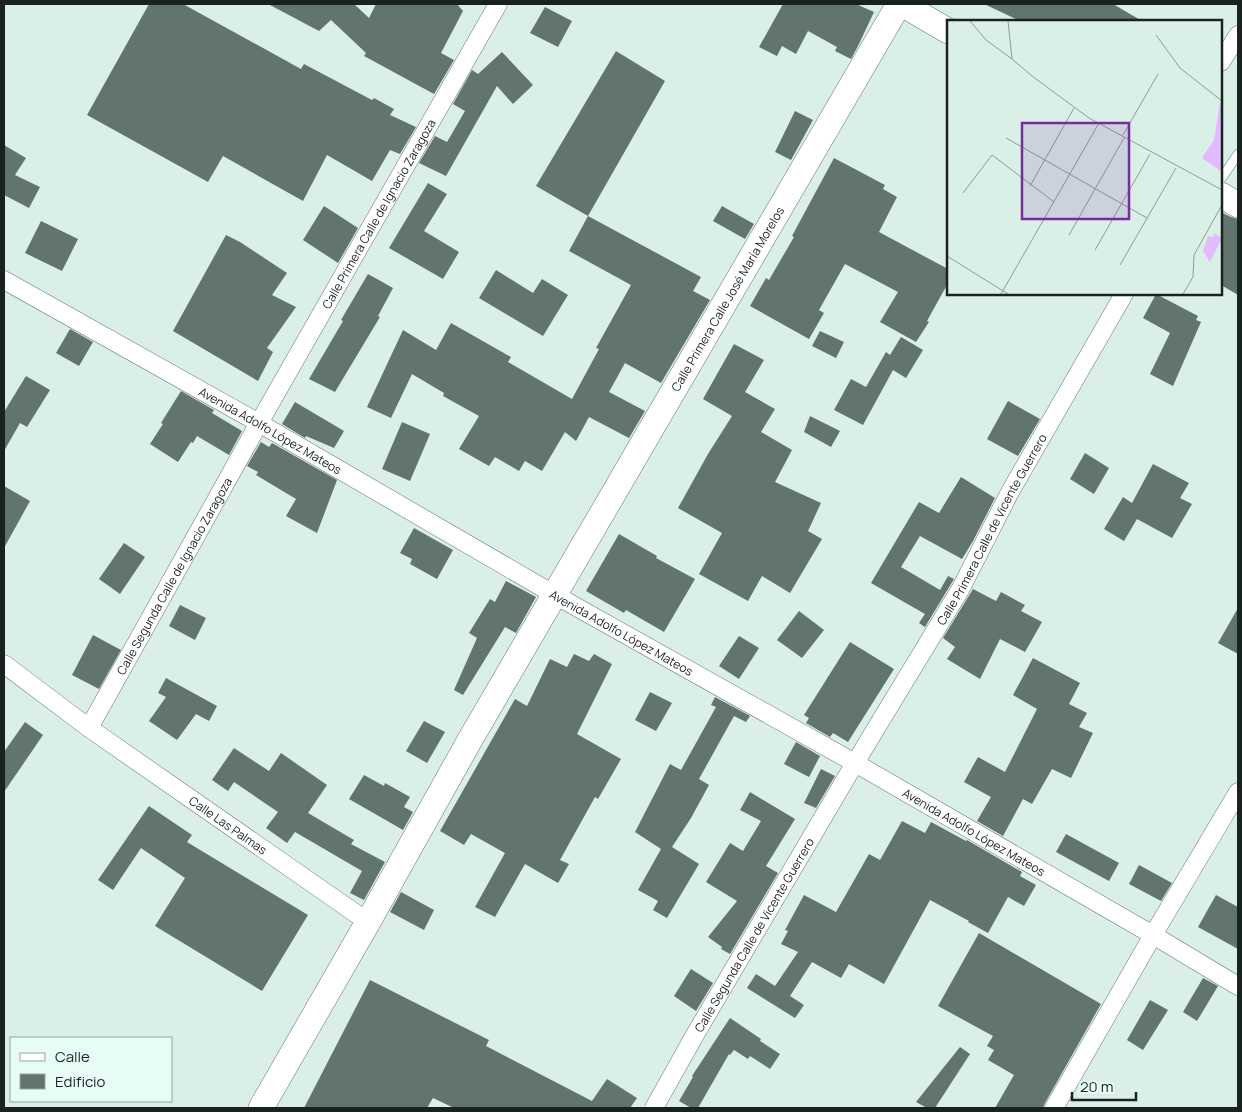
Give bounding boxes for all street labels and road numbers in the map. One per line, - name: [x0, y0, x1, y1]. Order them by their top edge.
- street label: Calle Primera Calle de Ignacio Zaragoza: [317, 116, 439, 312]
- street label: Calle Primera Calle José María Morelos: [667, 203, 788, 394]
- street label: Avenida Adolfo López Mateos: [196, 383, 345, 478]
- street label: Calle Primera Calle de Vicente Guerrero: [932, 430, 1050, 628]
- street label: Calle Segunda Calle de Ignacio Zaragoza: [112, 474, 235, 678]
- street label: Avenida Adolfo López Mateos: [547, 585, 696, 679]
- street label: Avenida Adolfo López Mateos: [900, 784, 1048, 880]
- street label: Calle Las Palmas: [186, 792, 271, 858]
- street label: Calle Segunda Calle de Vicente Guerrero: [690, 834, 818, 1035]

